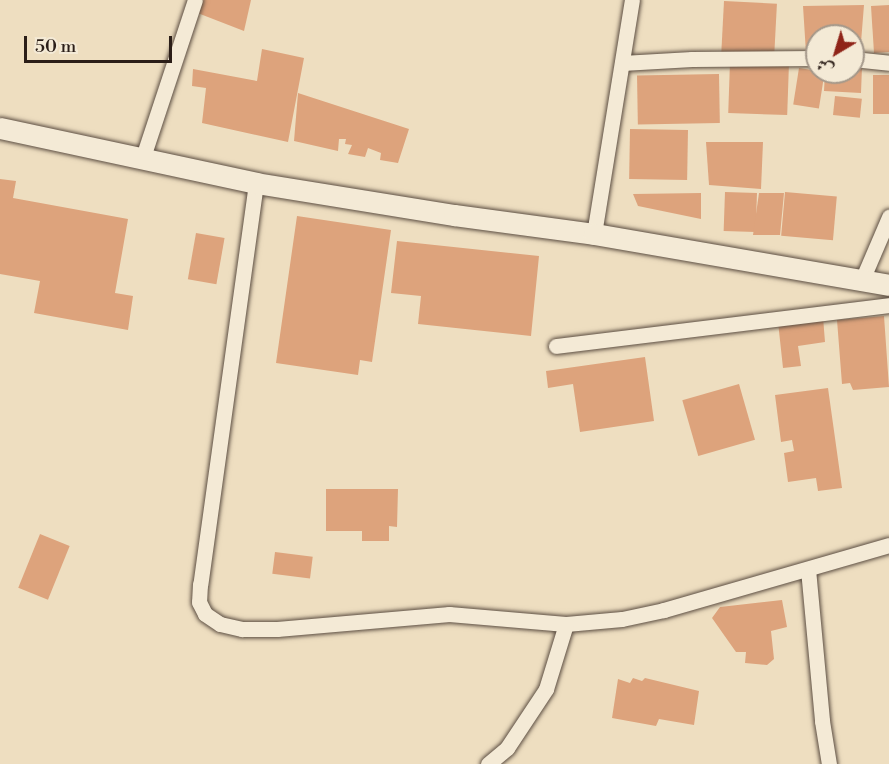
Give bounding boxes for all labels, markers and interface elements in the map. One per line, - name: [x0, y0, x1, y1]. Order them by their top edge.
- scale bar: [27, 24, 176, 62]
- north arrow: [805, 24, 865, 84]
- text: 50 m: [35, 35, 76, 58]
- text: ش: [813, 54, 838, 79]

